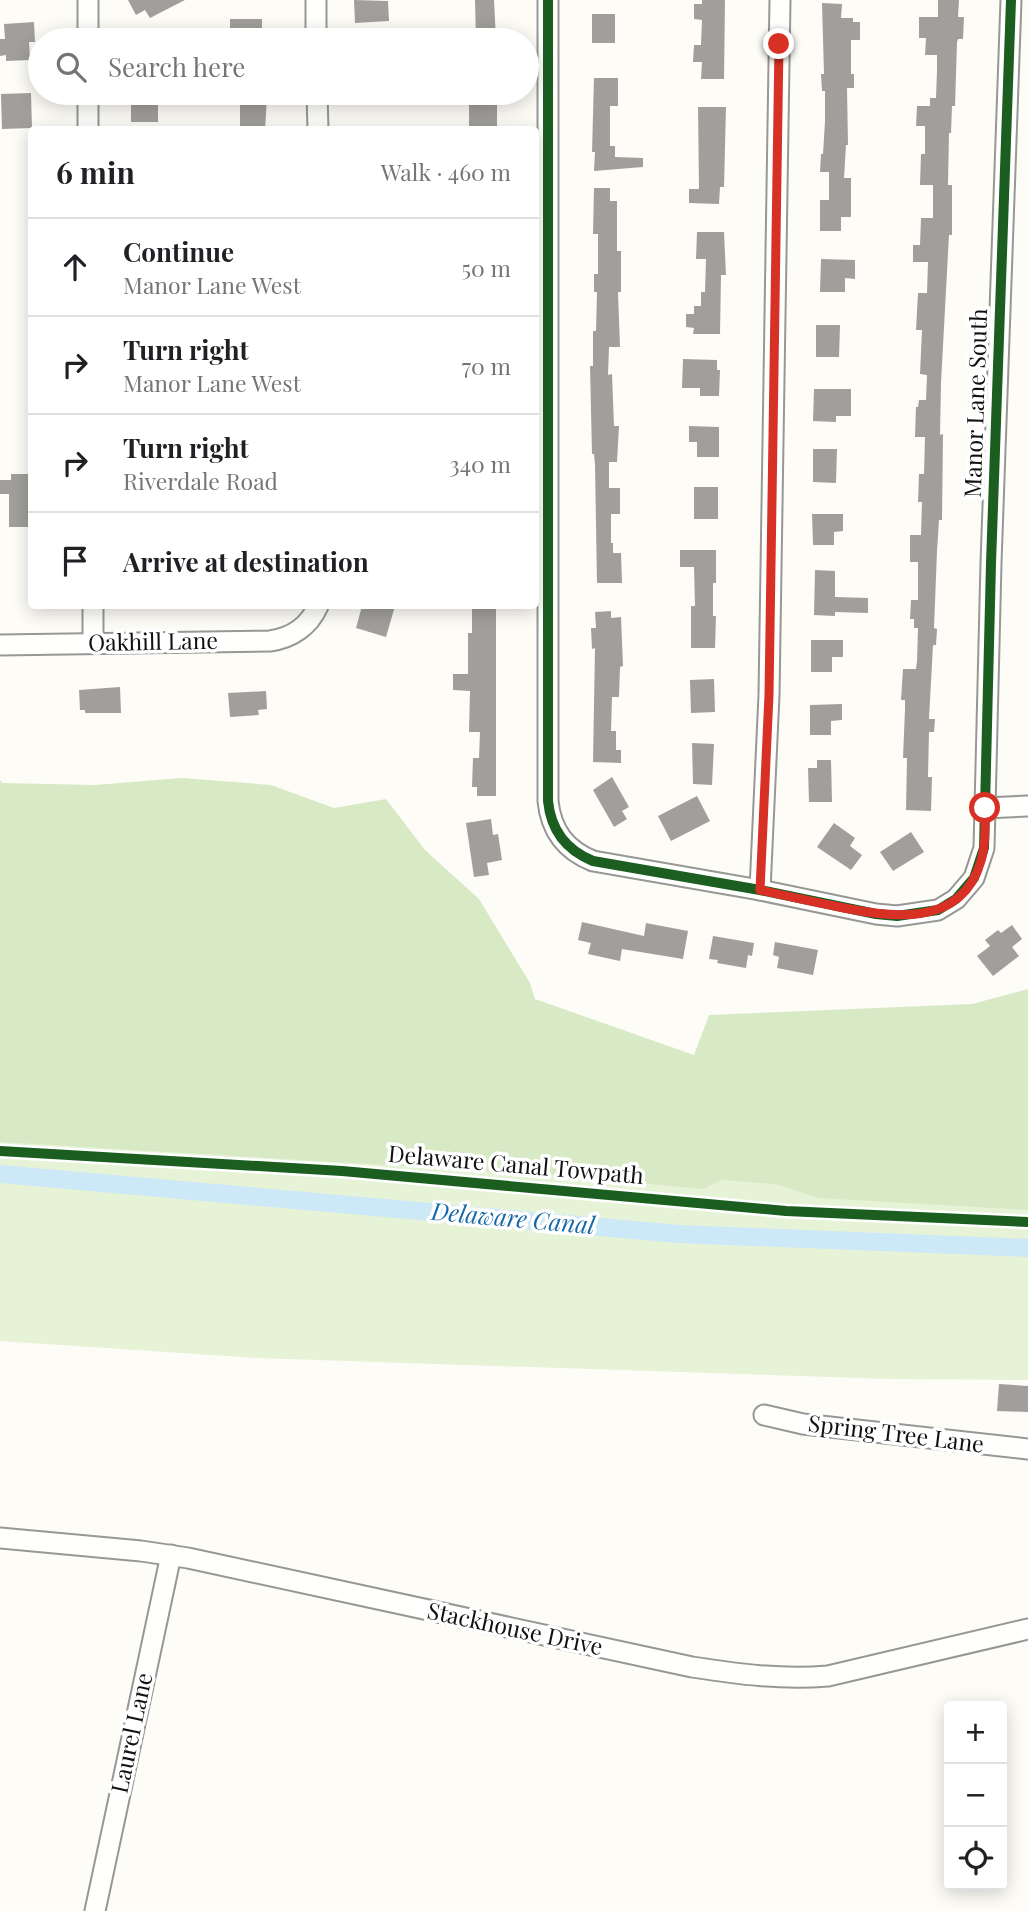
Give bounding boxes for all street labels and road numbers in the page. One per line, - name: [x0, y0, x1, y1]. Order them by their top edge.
- street label: Manor Lane South: [956, 307, 993, 498]
- street label: Oakhill Lane: [88, 624, 218, 657]
- street label: Delaware Canal Towpath: [387, 1137, 646, 1190]
- street label: Spring Tree Lane: [806, 1406, 986, 1459]
- street label: Stackhouse Drive: [425, 1594, 606, 1661]
- street label: Laurel Lane: [103, 1670, 158, 1796]

